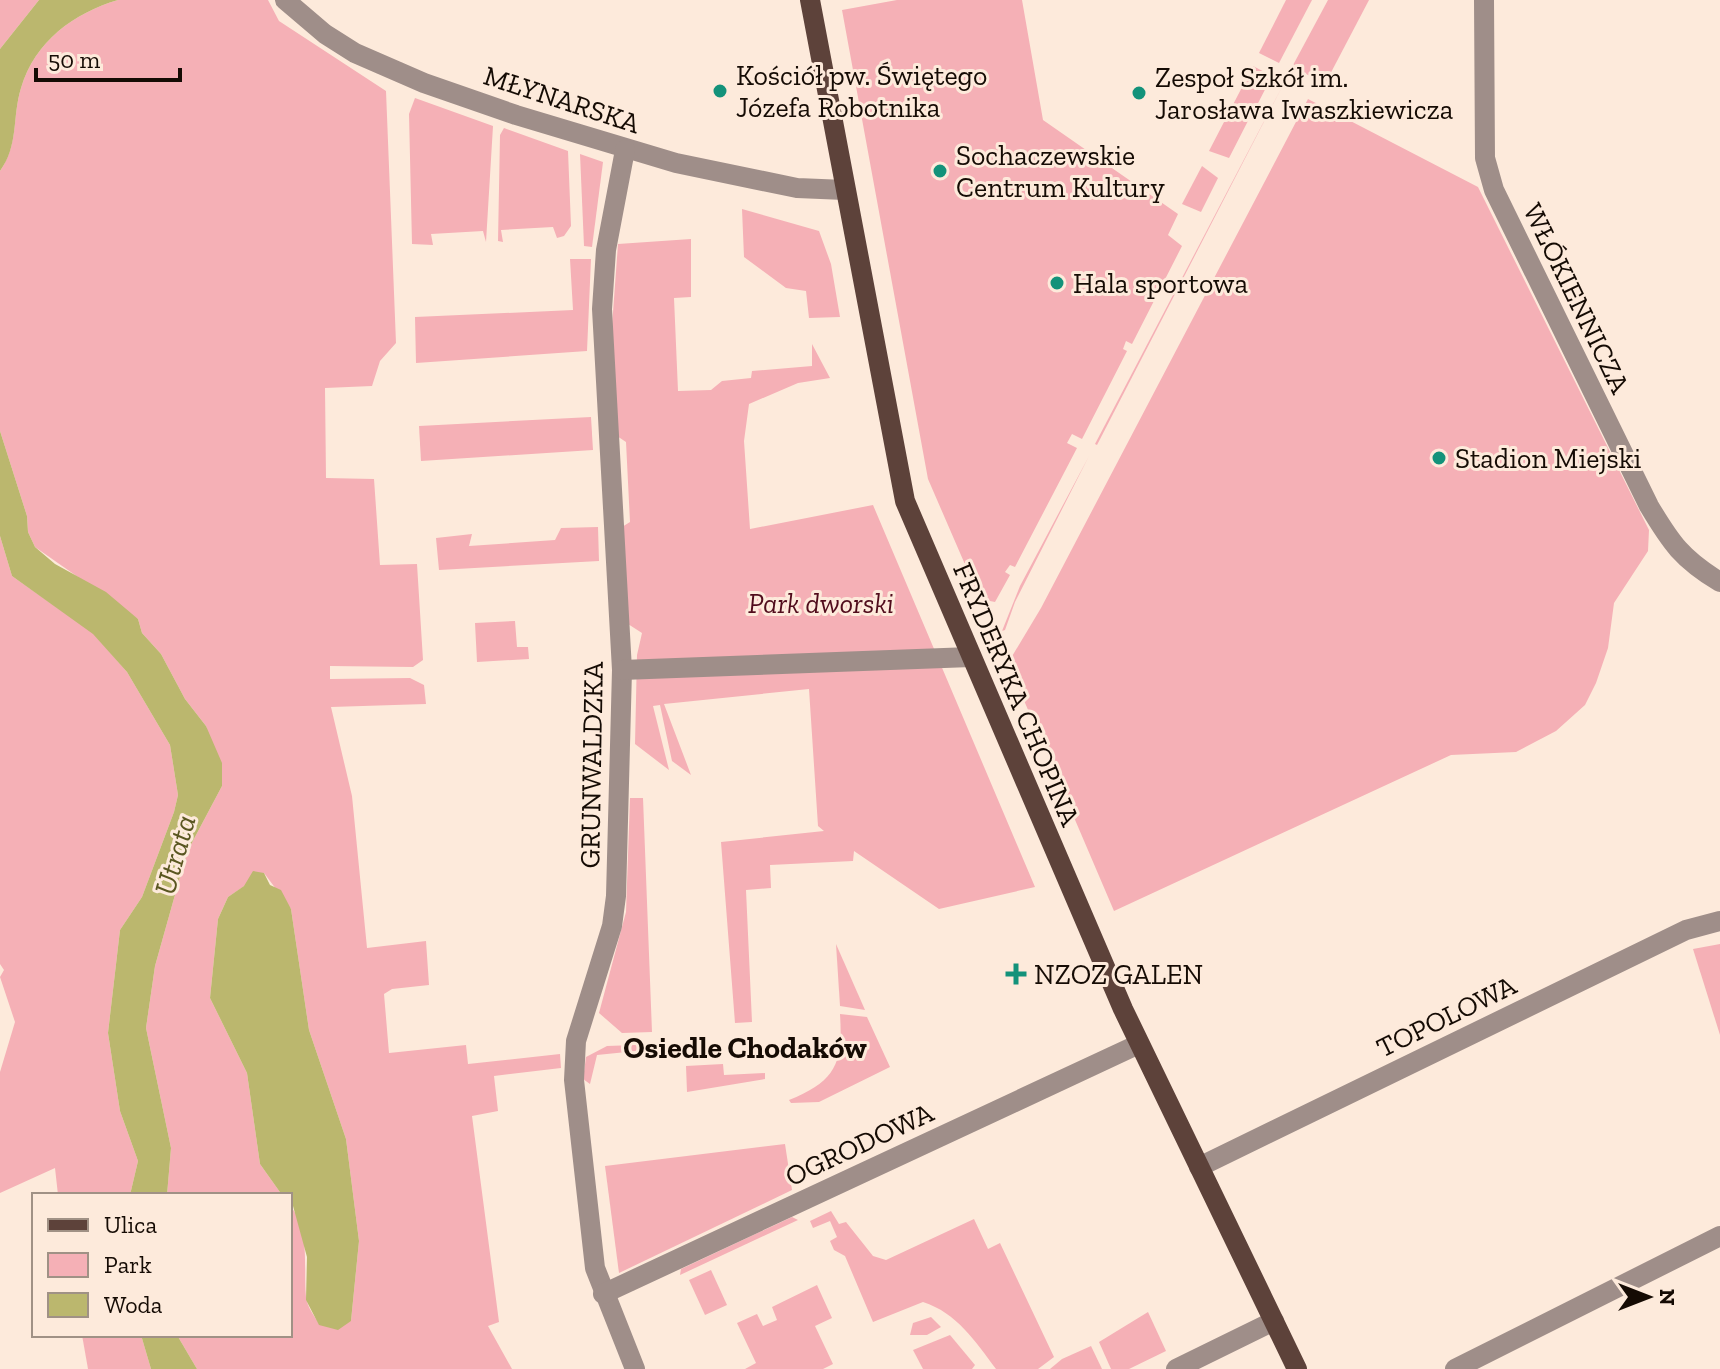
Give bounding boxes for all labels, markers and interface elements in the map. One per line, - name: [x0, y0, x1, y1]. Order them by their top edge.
- scale bar: [36, 32, 180, 82]
- text: 50 m: [48, 45, 101, 74]
- street label: MŁYNARSKA: [480, 59, 645, 141]
- place label: Kościół pw. Świętego Józefa Robotnika: [736, 59, 987, 124]
- place label: Zespoł Szkół im. Jarosława Iwaszkiewicza: [1155, 61, 1454, 126]
- marker: Kościół pw. Świętego Józefa Robotnika: [711, 82, 729, 100]
- marker: Zespoł Szkół im. Jarosława Iwaszkiewicza: [1130, 84, 1148, 102]
- place label: Sochaczewskie Centrum Kultury: [956, 139, 1165, 204]
- marker: Sochaczewskie Centrum Kultury: [931, 162, 949, 180]
- street label: WŁÓKIENNICZA: [1516, 198, 1637, 399]
- place label: Hala sportowa: [1073, 267, 1248, 300]
- marker: Hala sportowa: [1048, 274, 1066, 292]
- place label: Stadion Miejski: [1455, 442, 1641, 475]
- marker: Stadion Miejski: [1430, 449, 1448, 467]
- street label: FRYDERYKA CHOPINA: [946, 558, 1087, 832]
- park label: Park dworski: [748, 587, 894, 620]
- street label: GRUNWALDZKA: [573, 660, 610, 869]
- water label: Utrata: [146, 811, 204, 899]
- place label: NZOZ GALEN: [1034, 958, 1203, 991]
- marker: NZOZ GALEN: [1005, 963, 1027, 985]
- street label: TOPOLOWA: [1371, 968, 1522, 1064]
- district label: Osiedle Chodaków: [623, 1030, 867, 1066]
- street label: OGRODOWA: [780, 1096, 939, 1193]
- legend: [32, 1193, 292, 1337]
- text: Ulica: [104, 1210, 157, 1239]
- text: Park: [104, 1250, 152, 1279]
- north arrow: [1608, 1257, 1688, 1337]
- text: N: [1654, 1289, 1681, 1306]
- text: Woda: [104, 1290, 163, 1319]

